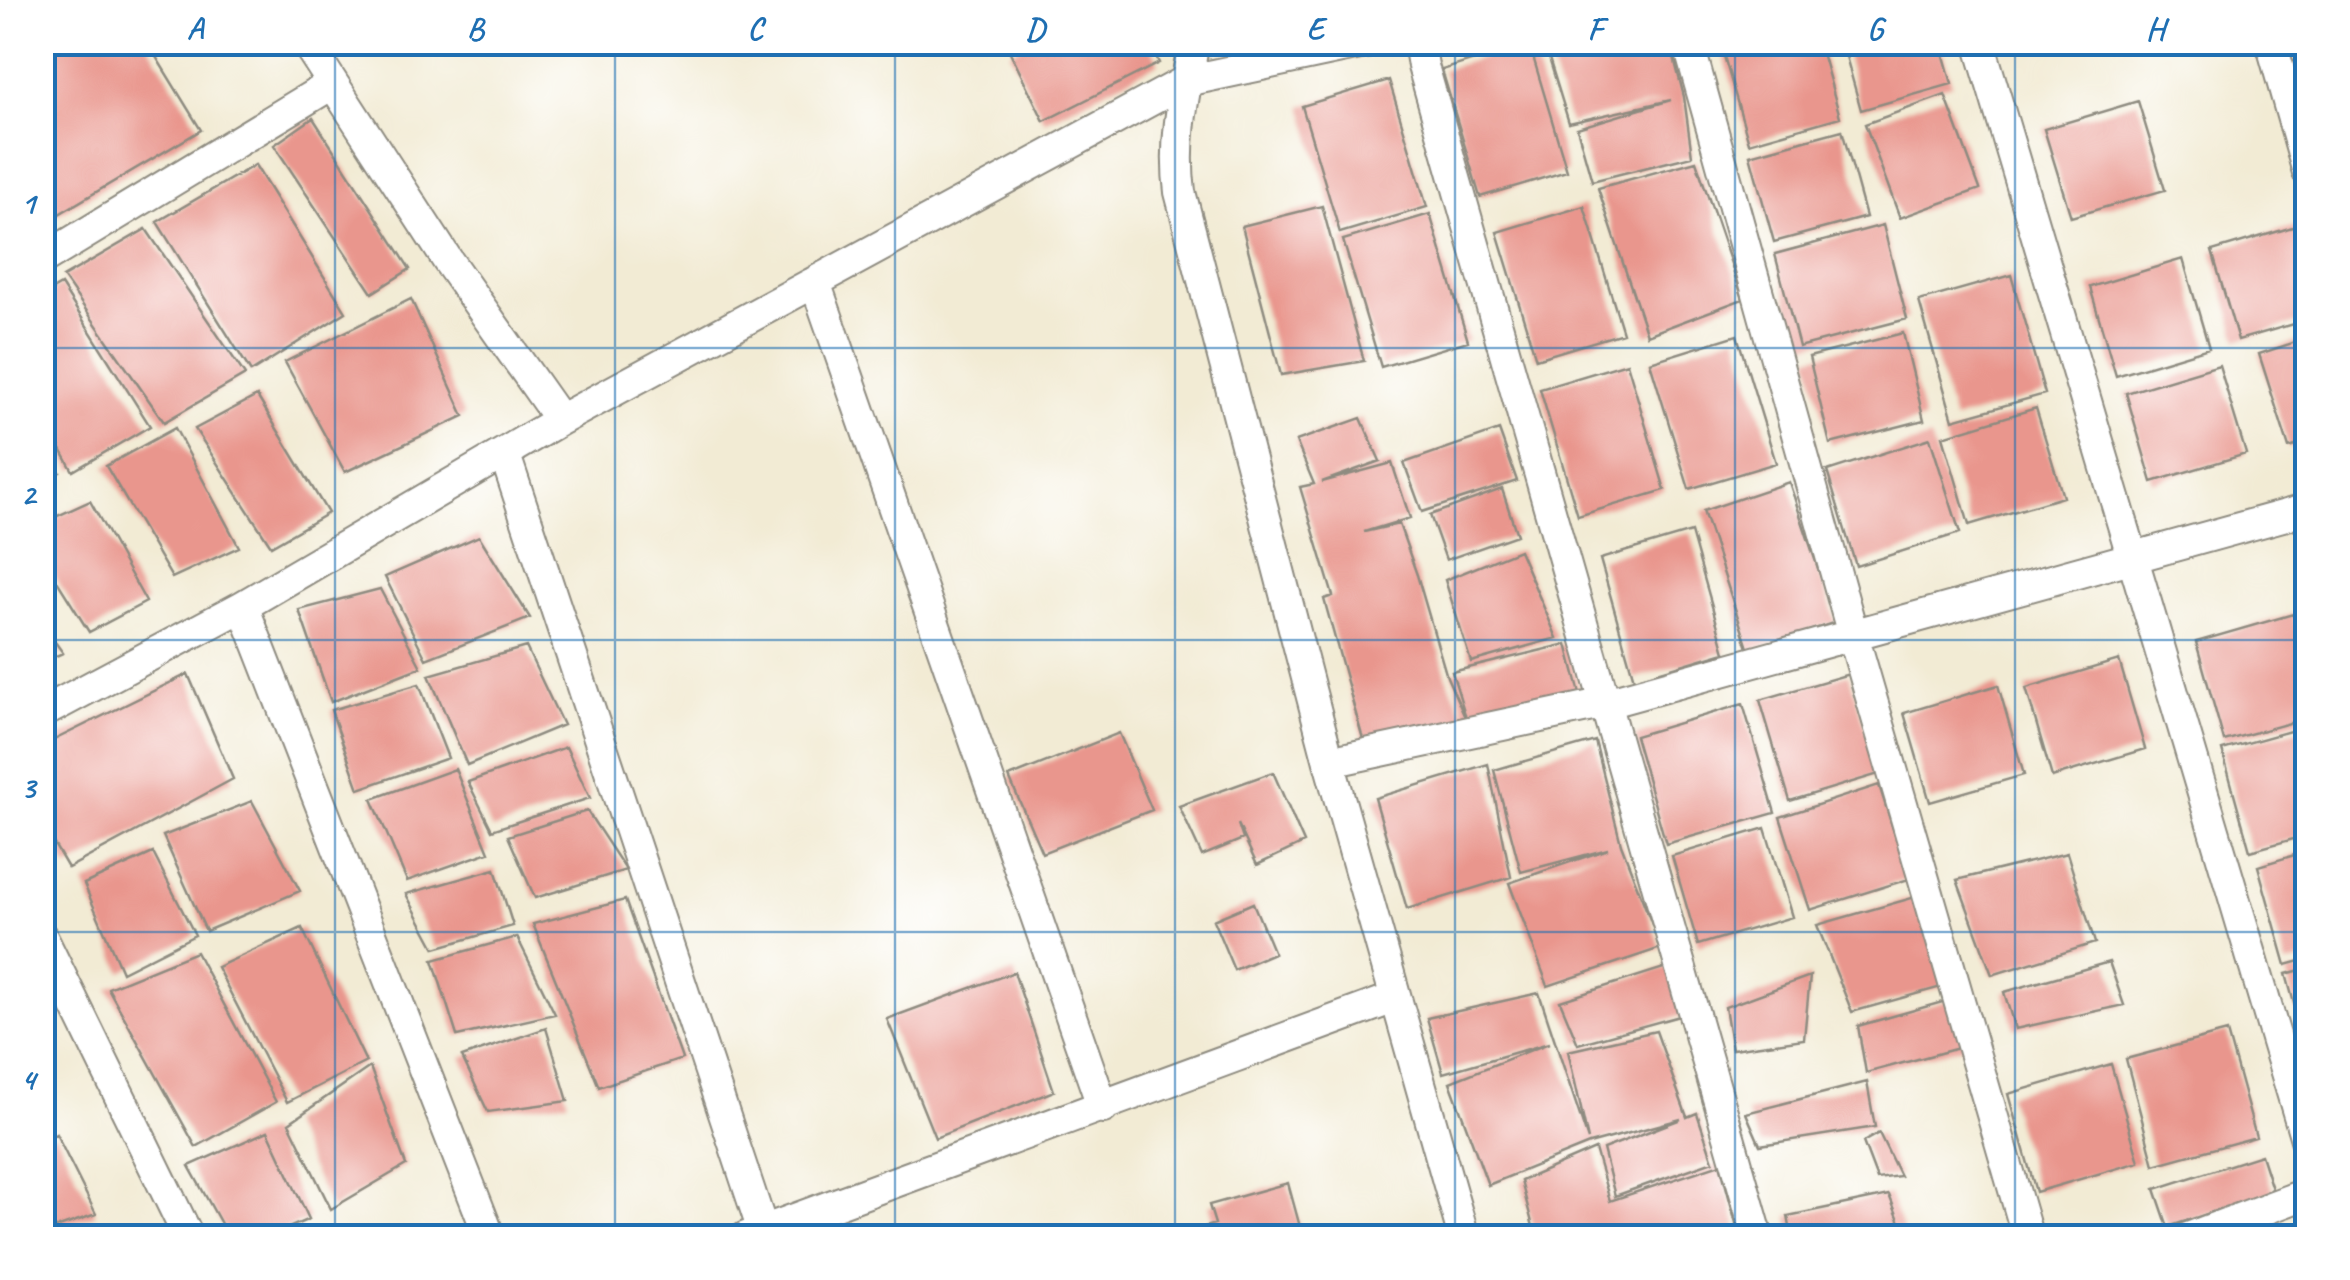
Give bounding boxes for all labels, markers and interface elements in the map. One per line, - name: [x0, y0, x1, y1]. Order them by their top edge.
- text: A: [187, 8, 206, 49]
- text: B: [467, 8, 486, 49]
- text: C: [747, 8, 767, 49]
- text: D: [1026, 8, 1048, 49]
- text: E: [1306, 8, 1328, 49]
- text: F: [1588, 8, 1610, 49]
- text: G: [1867, 8, 1887, 49]
- text: H: [2146, 8, 2170, 49]
- text: 1: [21, 182, 39, 223]
- text: 2: [21, 474, 38, 515]
- text: 3: [21, 767, 38, 808]
- text: 4: [21, 1059, 39, 1100]

